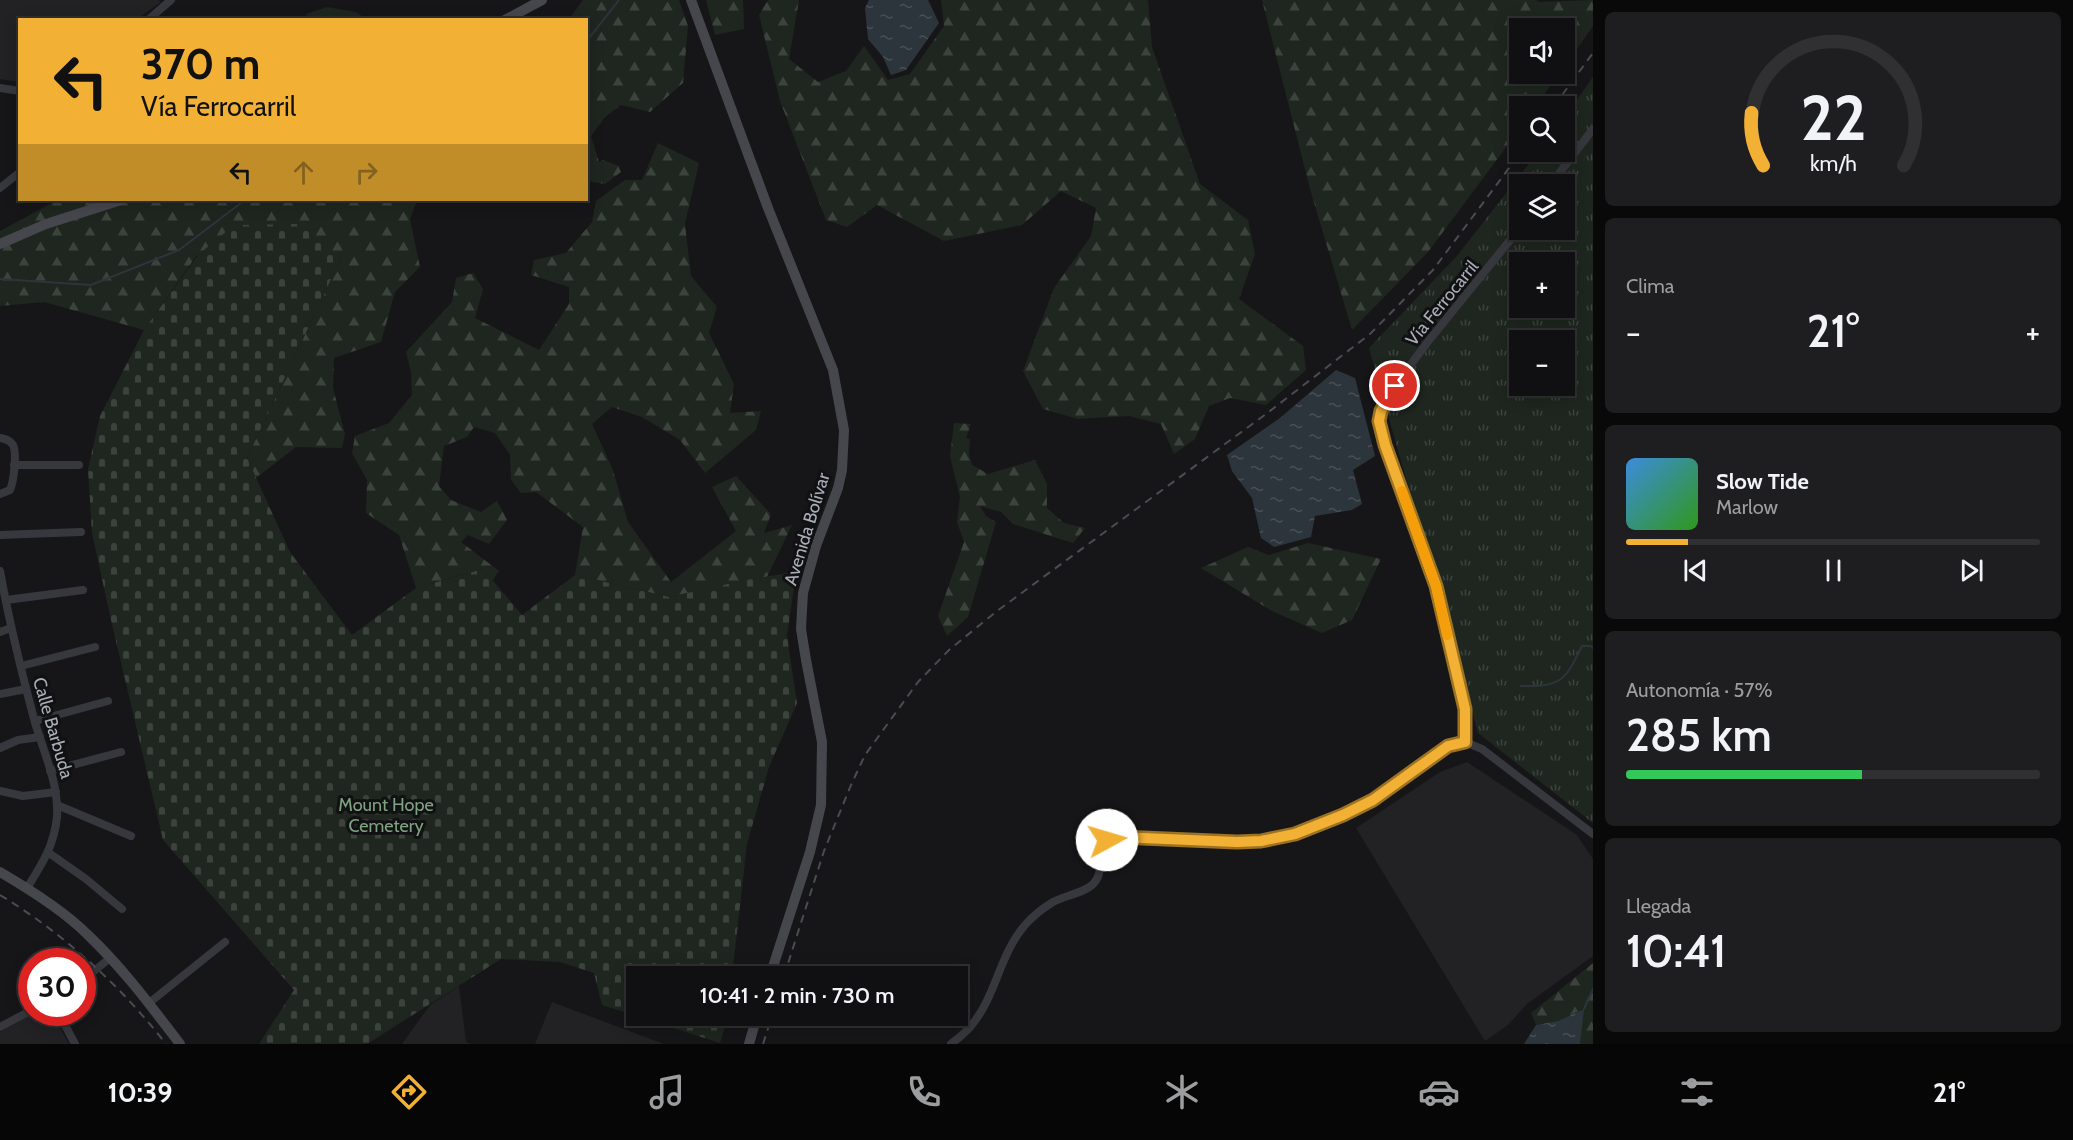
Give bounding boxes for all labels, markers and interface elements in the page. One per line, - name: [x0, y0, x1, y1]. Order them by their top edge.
- map controls: [1509, 18, 1575, 396]
- button: sound: [1509, 18, 1575, 84]
- text: 370 m: [141, 38, 260, 90]
- icon: left: [42, 42, 120, 120]
- text: 22: [1800, 80, 1866, 156]
- text: Vía Ferrocarril: [141, 90, 296, 123]
- button: search: [1509, 96, 1575, 162]
- text: km/h: [1810, 151, 1856, 177]
- icon: left: [224, 156, 257, 189]
- icon: ahead: [287, 156, 320, 189]
- icon: right: [350, 156, 383, 189]
- button: layers: [1509, 174, 1575, 240]
- button: +: [1509, 252, 1575, 318]
- street label: Vía Ferrocarril: [1401, 255, 1484, 350]
- text: Clima: [1626, 274, 1674, 298]
- text: 21°: [1807, 304, 1859, 358]
- text: −: [1626, 312, 1641, 352]
- text: +: [2025, 312, 2040, 352]
- button: −: [1509, 330, 1575, 396]
- pin: [1369, 360, 1420, 411]
- icon: arrive: [1378, 369, 1411, 402]
- text: Slow Tide: [1716, 468, 1809, 495]
- street label: Avenida Bolívar: [779, 470, 835, 588]
- text: Marlow: [1716, 495, 1778, 519]
- icon: previous: [1679, 554, 1712, 587]
- icon: pause: [1817, 554, 1850, 587]
- icon: next: [1955, 554, 1988, 587]
- street label: Calle Barbuda: [28, 675, 78, 782]
- text: Autonomía · 57%: [1626, 678, 1772, 702]
- text: 285 km: [1626, 708, 1772, 762]
- park label: Mount Hope Cemetery: [338, 794, 434, 837]
- position arrow: [1075, 808, 1139, 872]
- text: Llegada: [1626, 894, 1691, 918]
- text: 10:41: [1626, 924, 1726, 978]
- speed limit sign: 30: [18, 948, 96, 1026]
- text: 10:41 · 2 min · 730 m: [700, 982, 894, 1009]
- icon: directions: [388, 1071, 430, 1113]
- icon: music: [646, 1071, 688, 1113]
- icon: phone: [903, 1071, 945, 1113]
- icon: climate: [1161, 1071, 1203, 1113]
- icon: car: [1418, 1071, 1460, 1113]
- icon: filters: [1676, 1071, 1718, 1113]
- text: 10:39: [108, 1076, 173, 1109]
- text: 21°: [1933, 1076, 1965, 1109]

